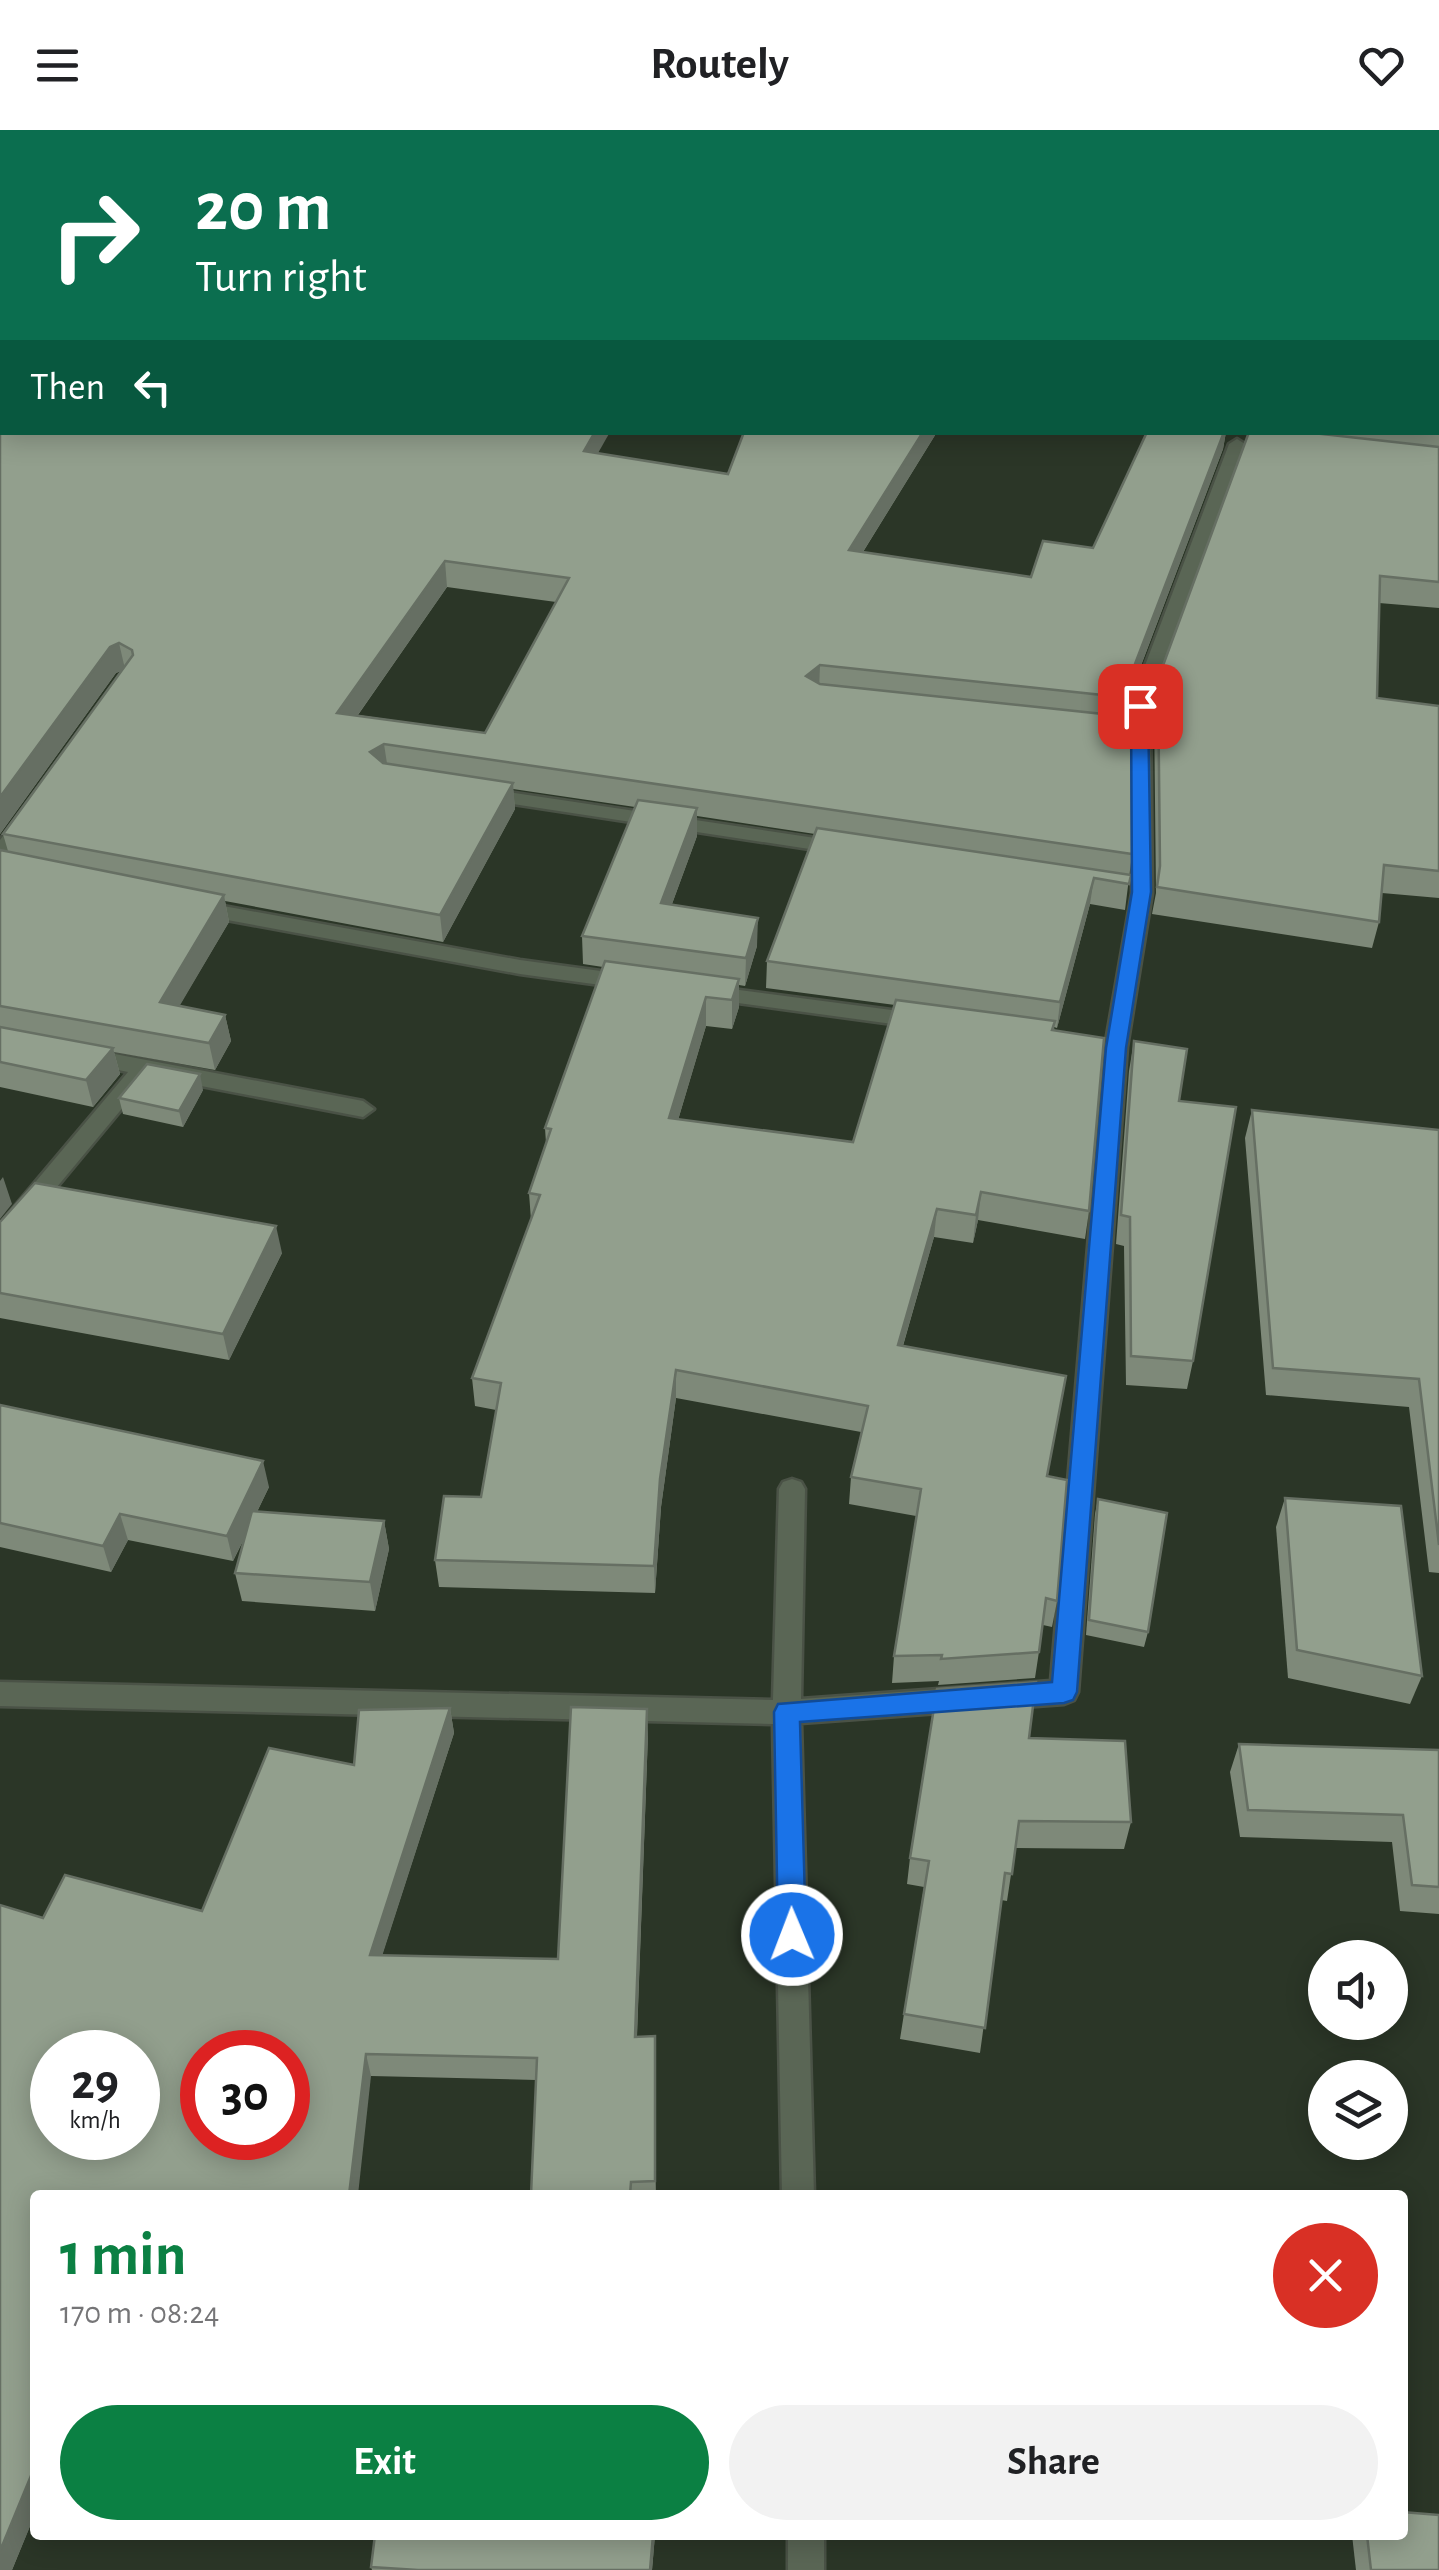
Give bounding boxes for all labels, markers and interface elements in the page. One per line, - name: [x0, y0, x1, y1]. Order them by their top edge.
- icon: menu: [30, 38, 85, 93]
- icon: heart: [1354, 38, 1409, 93]
- text: Routely: [650, 42, 789, 87]
- icon: right: [30, 170, 160, 300]
- text: 20 m: [195, 173, 332, 243]
- text: Turn right: [195, 255, 367, 300]
- icon: left: [125, 360, 180, 415]
- text: Then: [30, 369, 105, 407]
- pin: [1098, 664, 1183, 749]
- icon: arrive: [1113, 679, 1168, 734]
- position arrow: [740, 1883, 844, 1987]
- map controls: [1308, 1940, 1408, 2160]
- button: sound: [1308, 1940, 1408, 2040]
- speed limit sign: 30: [180, 2030, 310, 2160]
- text: 29: [71, 2058, 119, 2108]
- button: layers: [1308, 2060, 1408, 2160]
- text: km/h: [69, 2108, 121, 2133]
- button: close: [1273, 2223, 1378, 2328]
- text: 1 min: [60, 2226, 186, 2286]
- text: 170 m · 08:24: [60, 2297, 219, 2329]
- button: Exit: [60, 2405, 709, 2520]
- button: Share: [729, 2405, 1378, 2520]

